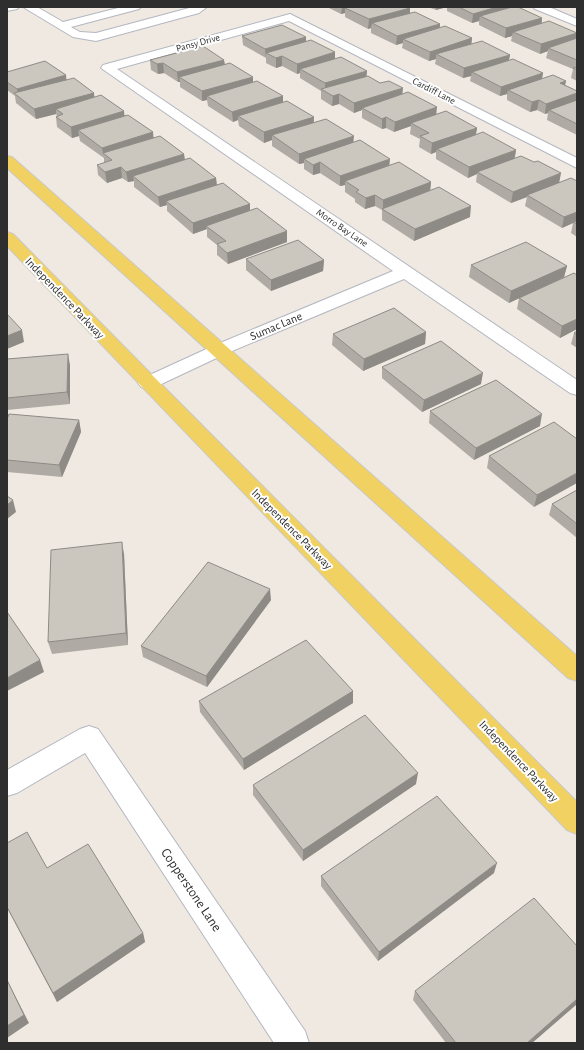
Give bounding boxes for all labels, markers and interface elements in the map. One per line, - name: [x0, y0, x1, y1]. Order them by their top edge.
- street label: Pansy Drive: [175, 32, 221, 54]
- street label: Cardiff Lane: [411, 76, 457, 106]
- street label: Morro Bay Lane: [314, 207, 370, 249]
- street label: Independence Parkway: [22, 255, 107, 342]
- street label: Sumac Lane: [248, 310, 304, 342]
- street label: Independence Parkway: [249, 487, 334, 572]
- street label: Independence Parkway: [476, 718, 561, 805]
- street label: Copperstone Lane: [158, 846, 224, 934]

